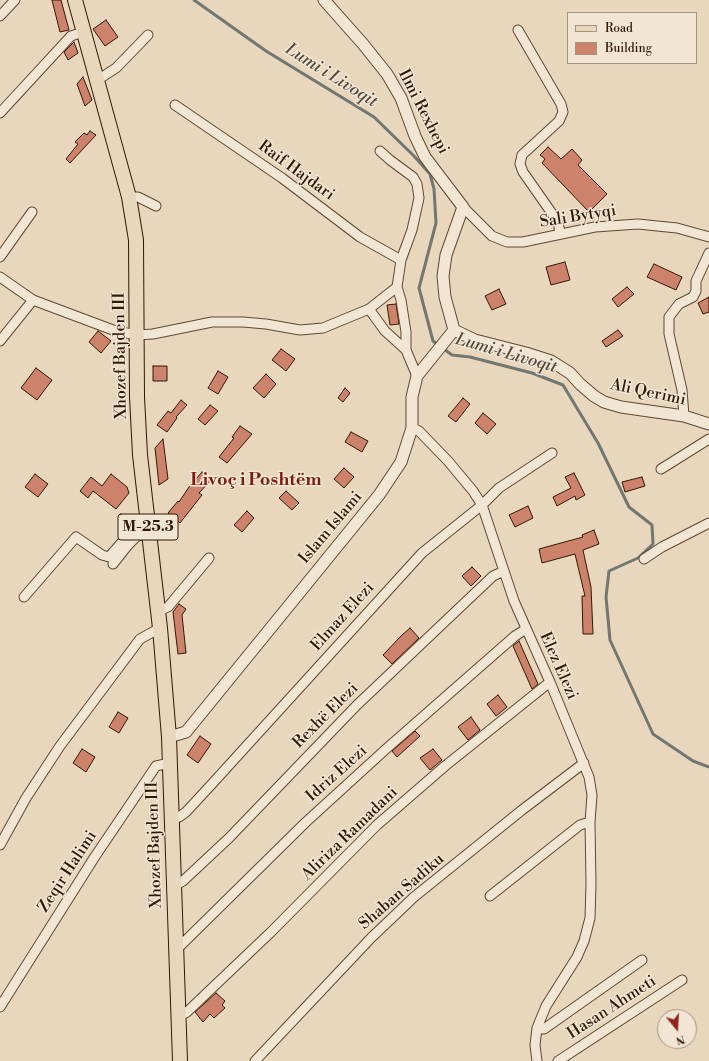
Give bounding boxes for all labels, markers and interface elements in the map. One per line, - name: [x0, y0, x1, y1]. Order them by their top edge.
- legend: [567, 12, 697, 64]
- text: Road: [605, 21, 633, 36]
- water label: Lumi i Livoqit: [281, 40, 381, 112]
- text: Building: [605, 41, 652, 56]
- street label: Ilmi Rexhepi: [393, 66, 453, 158]
- street label: Raif Hajdari: [254, 137, 338, 205]
- street label: Sali Bytyqi: [538, 201, 618, 233]
- street label: Xhozef Bajden III: [110, 292, 132, 420]
- water label: Lumi i Livoqit: [453, 330, 559, 378]
- street label: Ali Qerimi: [608, 376, 688, 410]
- district label: Livoç i Poshtëm: [190, 470, 322, 492]
- street label: Islam Islami: [295, 488, 367, 568]
- road number: M-25.3: [118, 514, 178, 540]
- street label: Elmaz Elezi: [307, 579, 379, 655]
- street label: Elez Elezi: [535, 629, 581, 703]
- street label: Rexhë Elezi: [289, 679, 363, 753]
- street label: Idriz Elezi: [303, 742, 371, 806]
- street label: Xhozef Bajden III: [143, 781, 167, 909]
- street label: Aliriza Ramadani: [298, 783, 402, 885]
- street label: Zeqir Halimi: [34, 828, 102, 916]
- street label: Shaban Sadiku: [356, 850, 448, 934]
- street label: Hasan Ahmeti: [564, 972, 660, 1044]
- north arrow: [657, 1009, 697, 1049]
- text: N: [674, 1031, 687, 1047]

